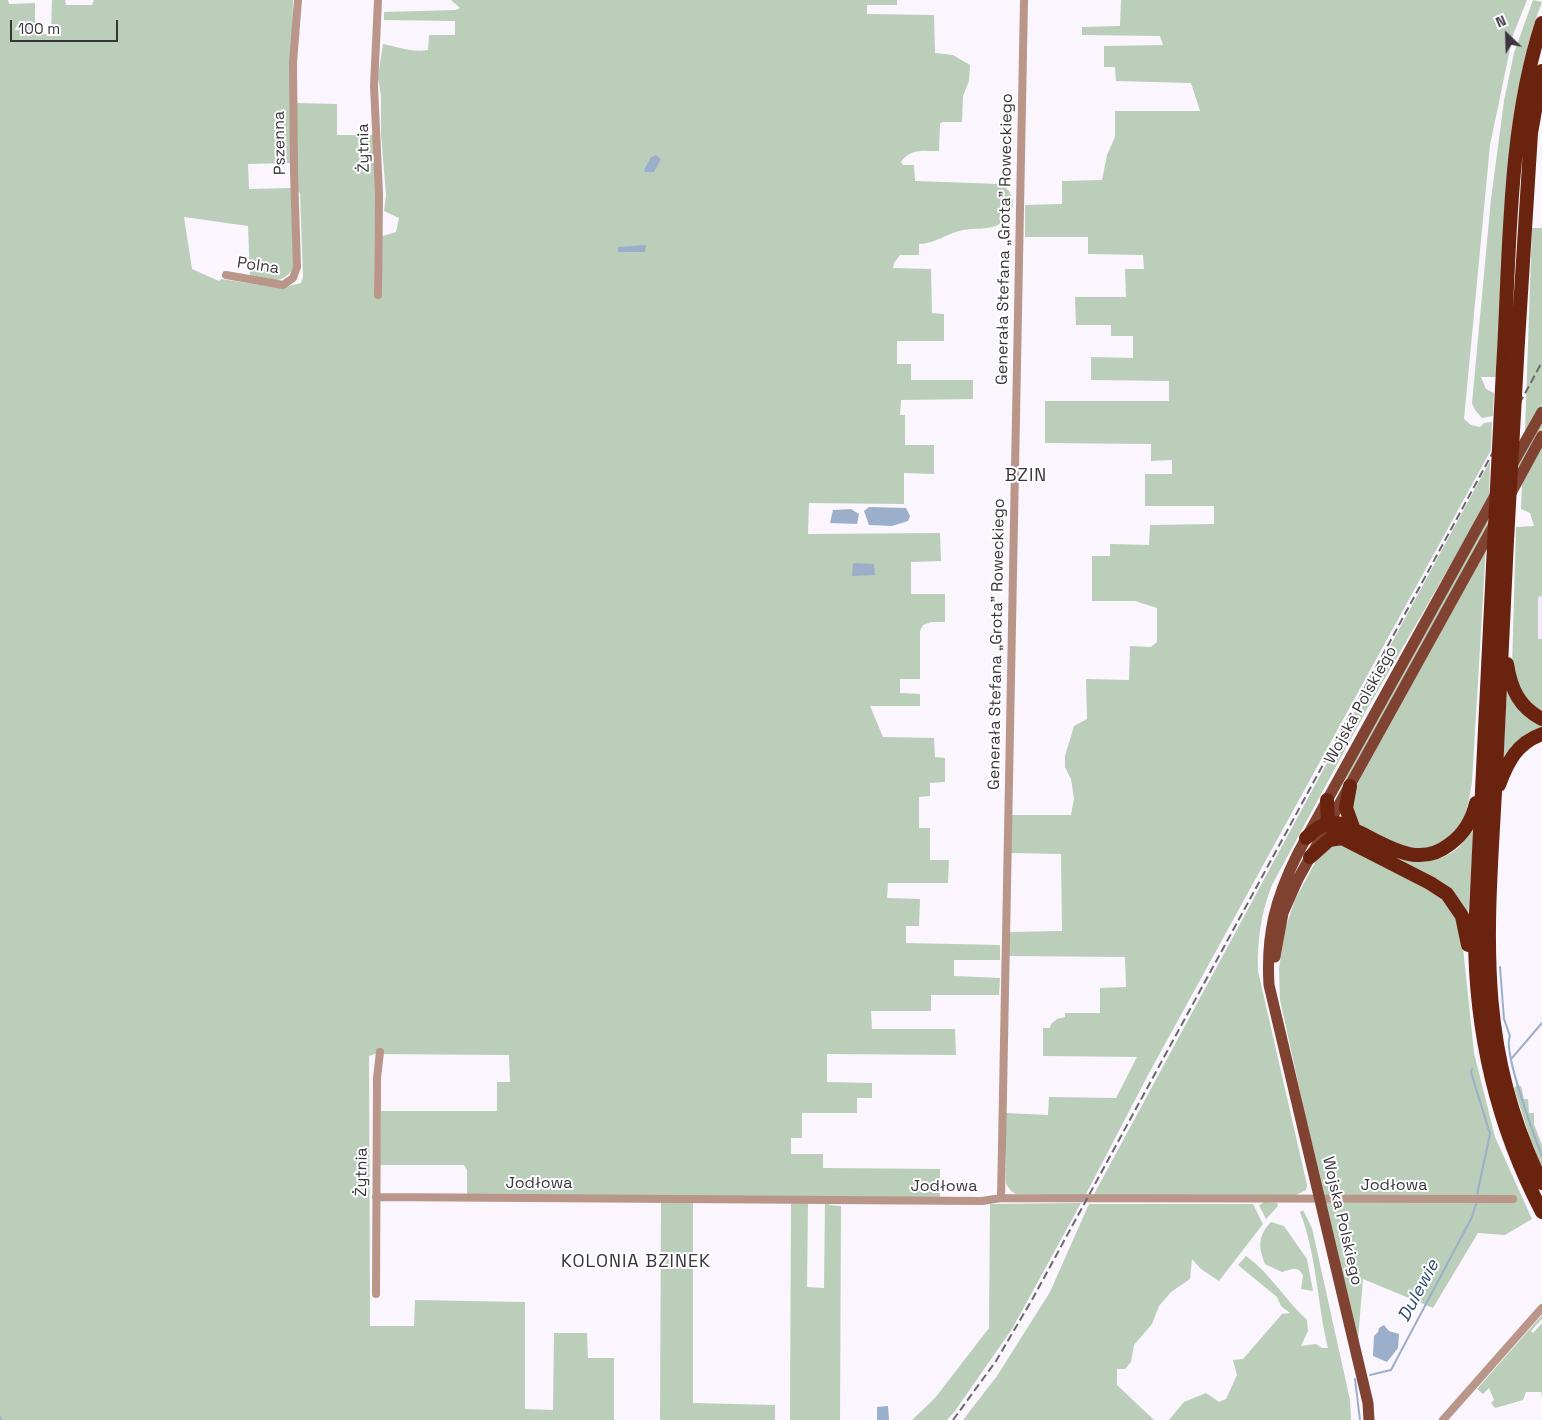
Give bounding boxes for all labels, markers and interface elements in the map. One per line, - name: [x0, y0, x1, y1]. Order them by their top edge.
- scale bar: [12, 10, 120, 42]
- north arrow: [1482, 10, 1532, 60]
- text: N: [1493, 11, 1509, 31]
- text: 100 m: [18, 19, 60, 38]
- street label: Generała Stefana „Grota” Roweckiego: [993, 93, 1017, 385]
- street label: Pszenna: [270, 111, 290, 175]
- street label: Żytnia: [354, 123, 374, 173]
- street label: Polna: [236, 254, 280, 278]
- district label: BZIN: [1004, 465, 1048, 487]
- street label: Generała Stefana „Grota” Roweckiego: [985, 498, 1009, 790]
- street label: Wojska Polskiego: [1321, 643, 1401, 767]
- street label: Żytnia: [352, 1147, 372, 1197]
- street label: Wojska Polskiego: [1318, 1155, 1366, 1287]
- street label: Jodłowa: [506, 1174, 572, 1194]
- street label: Jodłowa: [1361, 1176, 1427, 1196]
- street label: Jodłowa: [911, 1177, 977, 1197]
- district label: KOLONIA BZINEK: [559, 1251, 713, 1273]
- water label: Dulewie: [1394, 1256, 1444, 1326]

